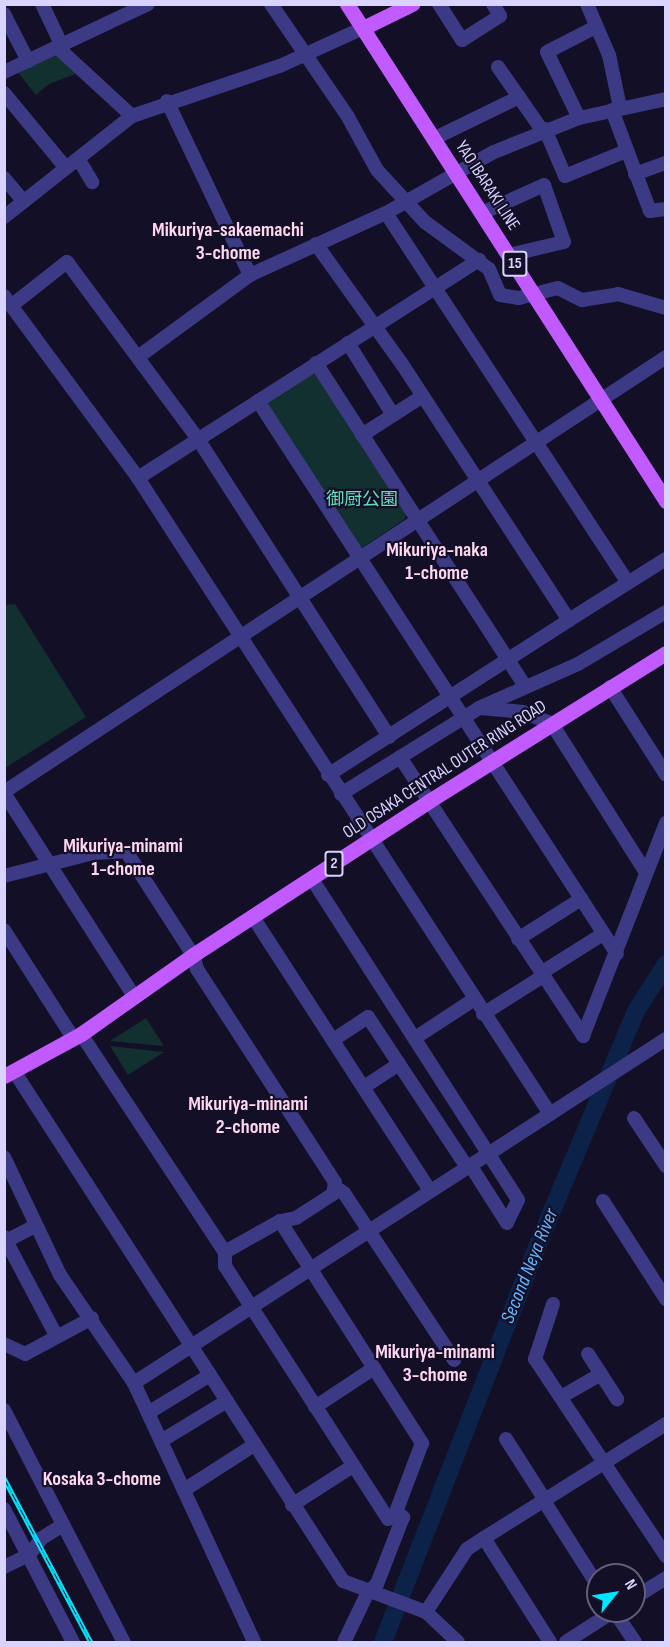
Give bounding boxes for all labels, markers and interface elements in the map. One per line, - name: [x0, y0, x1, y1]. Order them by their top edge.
- street label: YAO IBARAKI LINE: [450, 137, 524, 235]
- district label: Mikuriya-sakaemachi 3-chome: [152, 218, 304, 265]
- road number: 15: [502, 251, 528, 277]
- park label: 御厨公園: [326, 489, 398, 511]
- district label: Mikuriya-naka 1-chome: [386, 538, 488, 585]
- street label: OLD OSAKA CENTRAL OUTER RING ROAD: [339, 696, 551, 844]
- district label: Mikuriya-minami 1-chome: [63, 835, 183, 882]
- road number: 2: [324, 851, 344, 877]
- district label: Mikuriya-minami 2-chome: [188, 1092, 308, 1139]
- water label: Second Neya River: [496, 1205, 564, 1327]
- district label: Mikuriya-minami 3-chome: [375, 1341, 495, 1388]
- district label: Kosaka 3-chome: [43, 1467, 161, 1491]
- north arrow: [586, 1563, 646, 1623]
- text: N: [620, 1576, 641, 1593]

